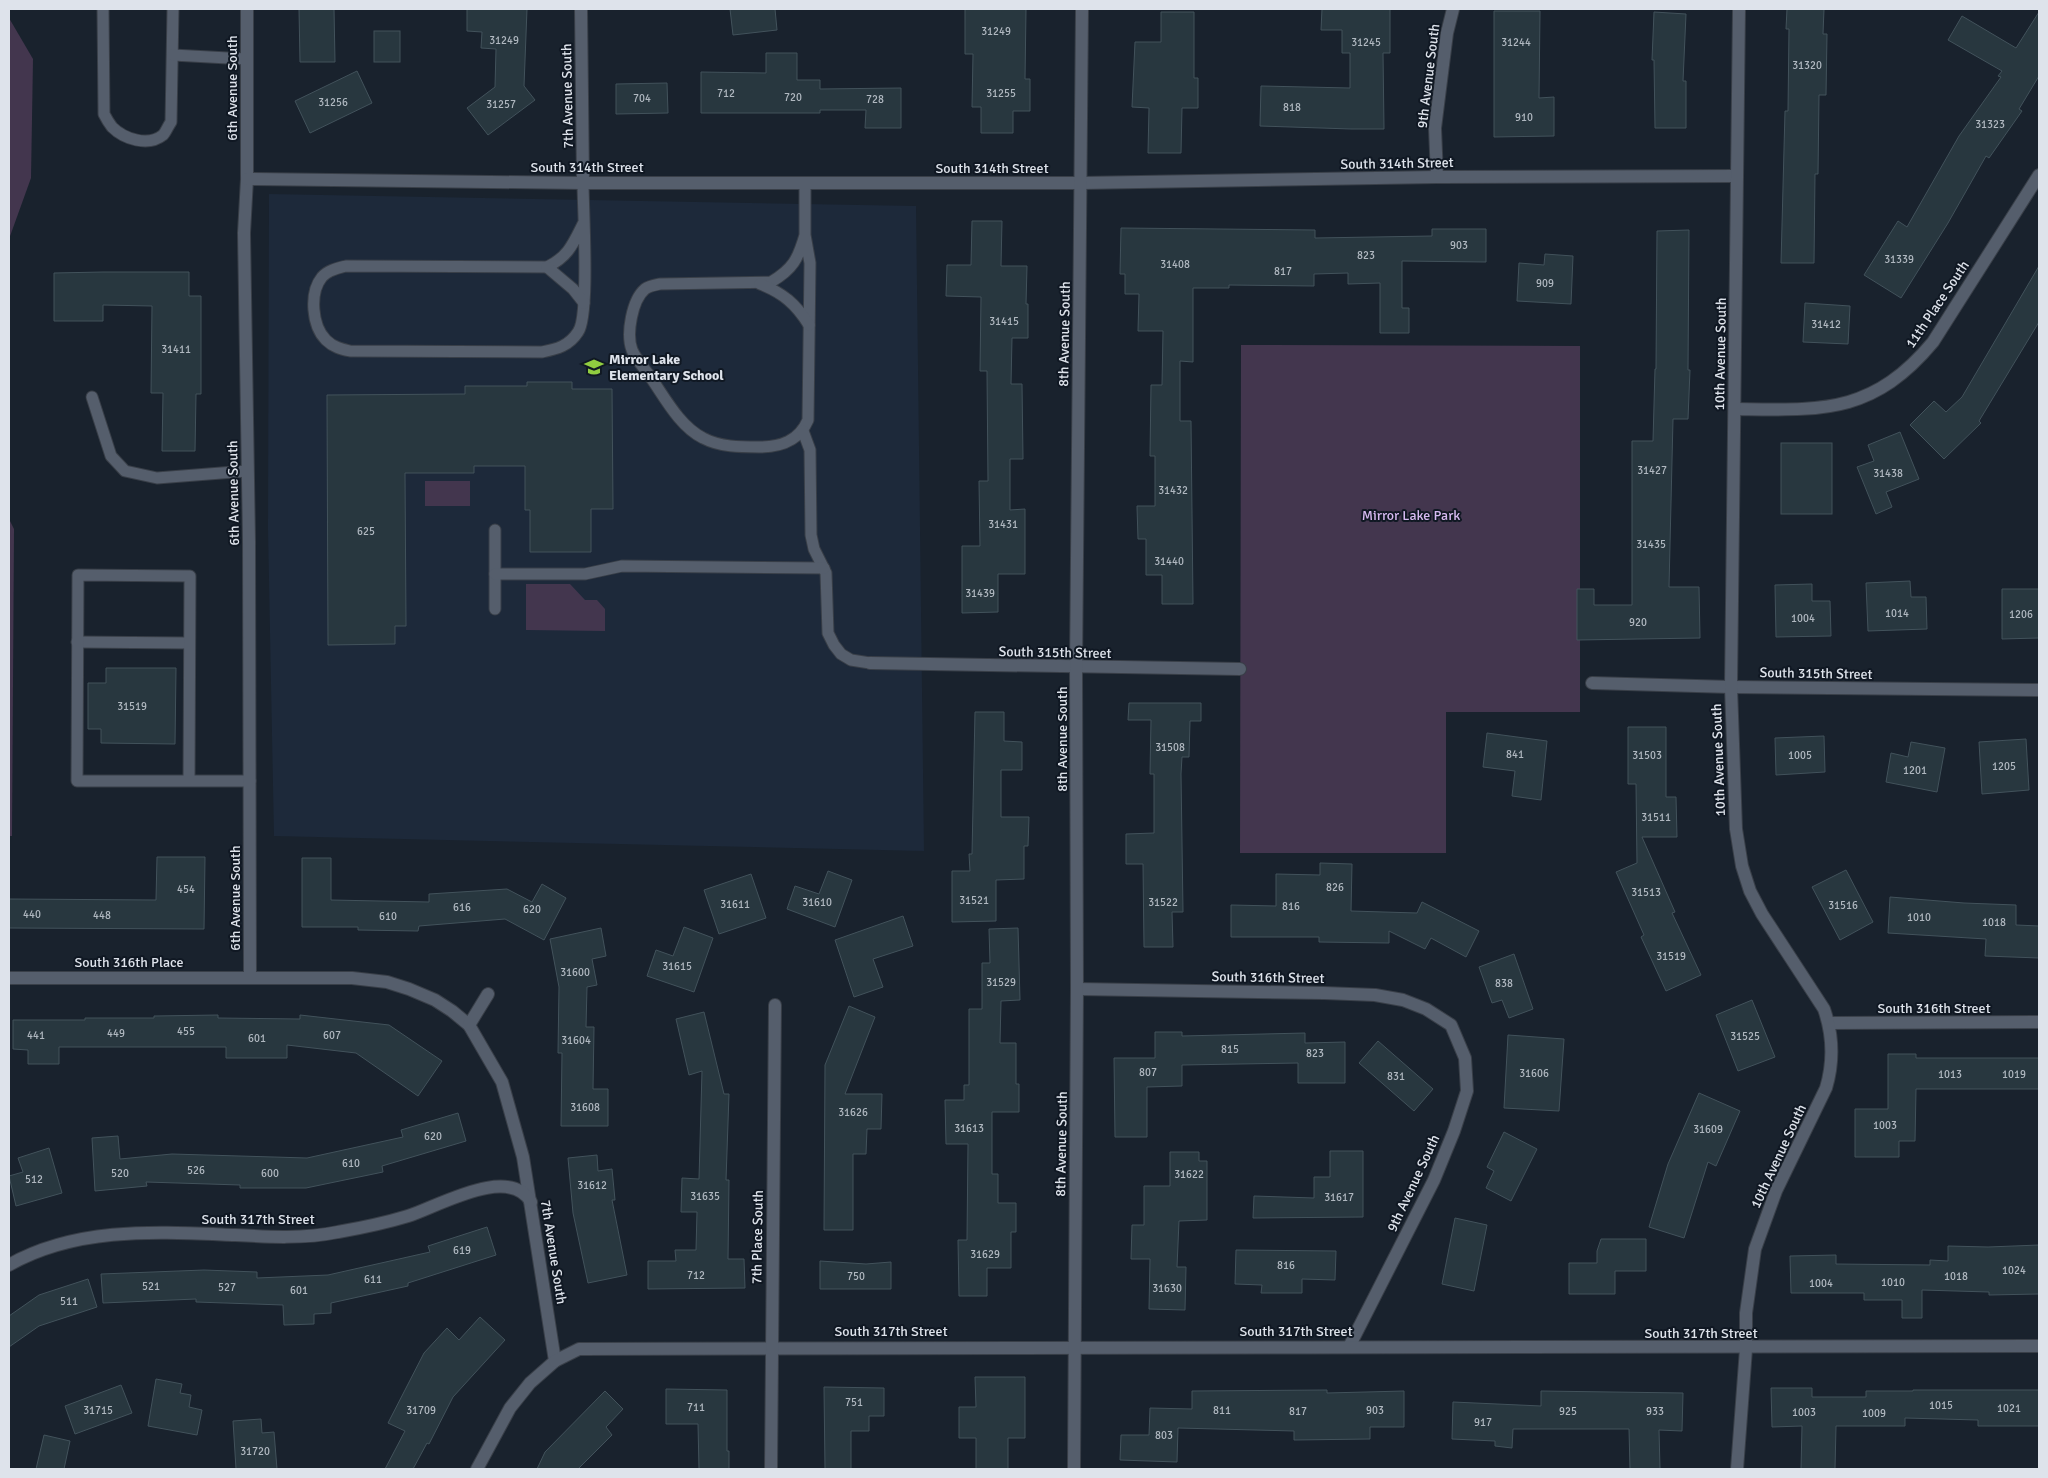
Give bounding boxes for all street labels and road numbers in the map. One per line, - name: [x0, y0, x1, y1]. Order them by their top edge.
- street label: 9th Avenue South: [1414, 23, 1443, 129]
- street label: 6th Avenue South: [224, 35, 241, 141]
- street label: 7th Avenue South: [558, 43, 577, 149]
- street label: South 314th Street: [1340, 154, 1454, 173]
- street label: South 314th Street: [530, 159, 644, 176]
- street label: South 314th Street: [935, 160, 1049, 177]
- street label: 11th Place South: [1902, 257, 1973, 351]
- street label: 8th Avenue South: [1055, 281, 1074, 387]
- street label: 10th Avenue South: [1711, 297, 1730, 411]
- street label: 6th Avenue South: [224, 440, 243, 546]
- street label: South 315th Street: [998, 643, 1112, 662]
- street label: South 315th Street: [1759, 664, 1873, 683]
- street label: 8th Avenue South: [1054, 686, 1071, 792]
- street label: 10th Avenue South: [1708, 703, 1729, 817]
- street label: 6th Avenue South: [227, 845, 244, 951]
- street label: South 316th Place: [74, 954, 184, 971]
- street label: South 316th Street: [1211, 968, 1325, 987]
- street label: South 316th Street: [1877, 1000, 1991, 1017]
- street label: 8th Avenue South: [1052, 1091, 1071, 1197]
- street label: 10th Avenue South: [1747, 1101, 1810, 1211]
- street label: 9th Avenue South: [1384, 1132, 1443, 1235]
- street label: 7th Place South: [748, 1190, 767, 1284]
- street label: 7th Avenue South: [537, 1199, 570, 1305]
- street label: South 317th Street: [201, 1211, 315, 1228]
- street label: South 317th Street: [834, 1323, 948, 1340]
- street label: South 317th Street: [1239, 1323, 1353, 1340]
- street label: South 317th Street: [1644, 1325, 1758, 1342]

